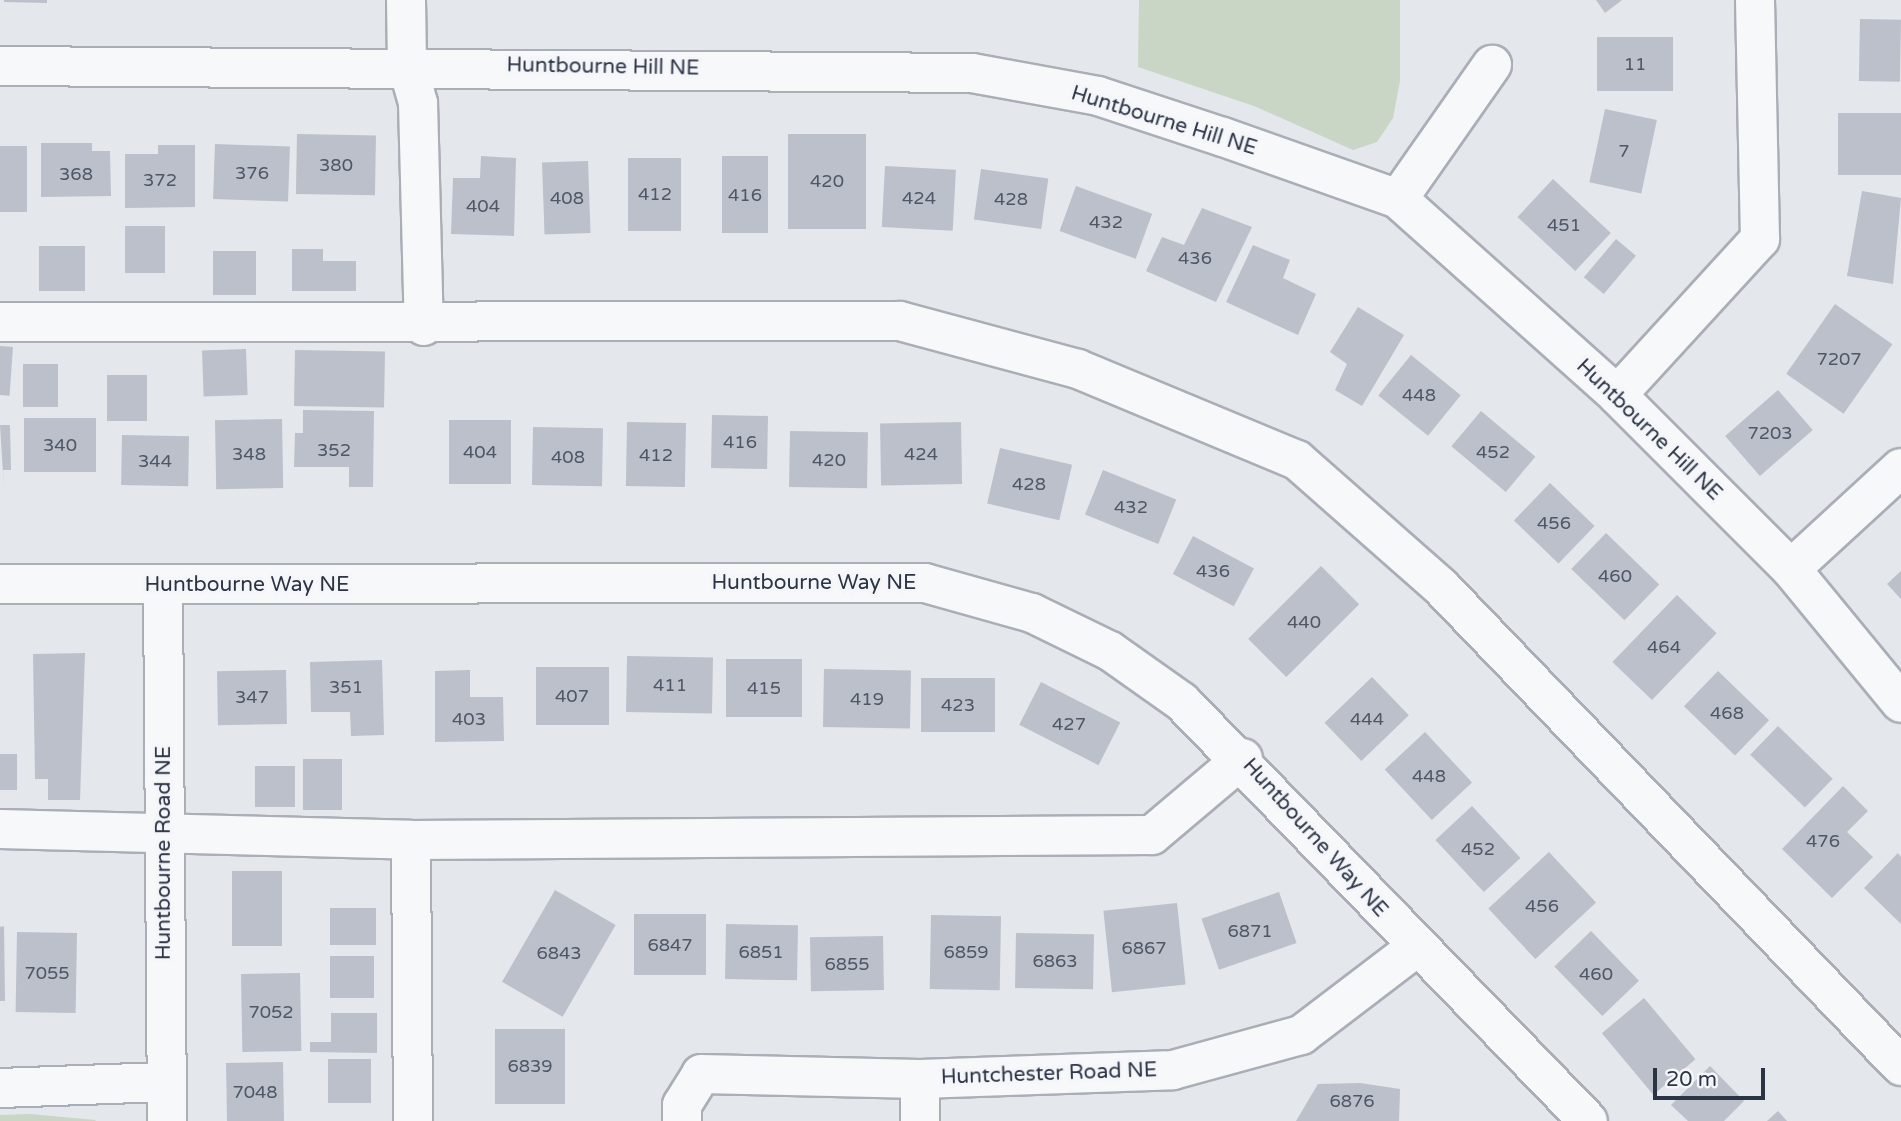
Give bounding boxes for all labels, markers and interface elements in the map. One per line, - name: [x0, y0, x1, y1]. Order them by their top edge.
- street label: Huntbourne Hill NE: [506, 53, 700, 81]
- house number: 11: [1624, 53, 1646, 75]
- street label: Huntbourne Hill NE: [1068, 81, 1260, 161]
- house number: 7: [1618, 140, 1630, 162]
- house number: 380: [319, 154, 353, 176]
- house number: 376: [235, 162, 269, 184]
- house number: 368: [59, 163, 93, 185]
- house number: 372: [143, 169, 177, 191]
- house number: 420: [810, 170, 844, 192]
- house number: 412: [638, 183, 672, 205]
- house number: 416: [728, 184, 762, 206]
- house number: 408: [550, 187, 584, 209]
- house number: 424: [902, 187, 936, 209]
- house number: 428: [994, 188, 1028, 210]
- house number: 404: [466, 195, 500, 217]
- house number: 432: [1089, 211, 1123, 233]
- house number: 451: [1547, 214, 1581, 236]
- house number: 436: [1178, 247, 1212, 269]
- house number: 7207: [1816, 348, 1862, 370]
- street label: Huntbourne Hill NE: [1571, 354, 1727, 506]
- house number: 448: [1402, 384, 1436, 406]
- house number: 7203: [1747, 422, 1793, 444]
- house number: 416: [723, 431, 757, 453]
- house number: 340: [43, 434, 77, 456]
- house number: 352: [317, 439, 351, 461]
- house number: 404: [463, 441, 497, 463]
- house number: 452: [1476, 441, 1510, 463]
- house number: 348: [232, 443, 266, 465]
- house number: 424: [904, 443, 938, 465]
- house number: 412: [639, 444, 673, 466]
- house number: 408: [551, 446, 585, 468]
- house number: 420: [812, 449, 846, 471]
- house number: 344: [138, 450, 172, 472]
- house number: 428: [1012, 473, 1046, 495]
- house number: 432: [1114, 496, 1148, 518]
- house number: 456: [1537, 512, 1571, 534]
- house number: 436: [1196, 560, 1230, 582]
- house number: 460: [1598, 565, 1632, 587]
- street label: Huntbourne Way NE: [712, 570, 916, 596]
- street label: Huntbourne Way NE: [145, 572, 349, 598]
- house number: 440: [1287, 611, 1321, 633]
- house number: 464: [1647, 636, 1681, 658]
- house number: 411: [653, 674, 687, 696]
- house number: 351: [329, 676, 363, 698]
- house number: 415: [747, 677, 781, 699]
- house number: 407: [555, 685, 589, 707]
- house number: 347: [235, 686, 269, 708]
- house number: 419: [850, 688, 884, 710]
- house number: 423: [941, 694, 975, 716]
- house number: 468: [1710, 702, 1744, 724]
- house number: 403: [452, 708, 486, 730]
- house number: 444: [1350, 708, 1384, 730]
- house number: 427: [1052, 713, 1086, 735]
- street label: Huntbourne Road NE: [151, 746, 177, 960]
- street label: Huntbourne Way NE: [1237, 753, 1393, 923]
- house number: 448: [1412, 765, 1446, 787]
- house number: 476: [1806, 830, 1840, 852]
- house number: 452: [1461, 838, 1495, 860]
- house number: 456: [1525, 895, 1559, 917]
- house number: 6871: [1227, 920, 1273, 942]
- house number: 6847: [647, 934, 693, 956]
- house number: 6867: [1121, 937, 1167, 959]
- house number: 6851: [738, 941, 784, 963]
- house number: 6859: [943, 941, 989, 963]
- house number: 6843: [536, 942, 582, 964]
- house number: 6863: [1032, 950, 1078, 972]
- house number: 6855: [824, 953, 870, 975]
- house number: 7055: [24, 962, 70, 984]
- house number: 460: [1579, 963, 1613, 985]
- house number: 7052: [248, 1001, 294, 1023]
- scale bar: [1656, 1054, 1768, 1098]
- house number: 6839: [507, 1055, 553, 1077]
- street label: Huntchester Road NE: [940, 1058, 1158, 1090]
- text: 20 m: [1666, 1067, 1717, 1092]
- house number: 7048: [232, 1081, 278, 1103]
- house number: 6876: [1329, 1090, 1375, 1112]

